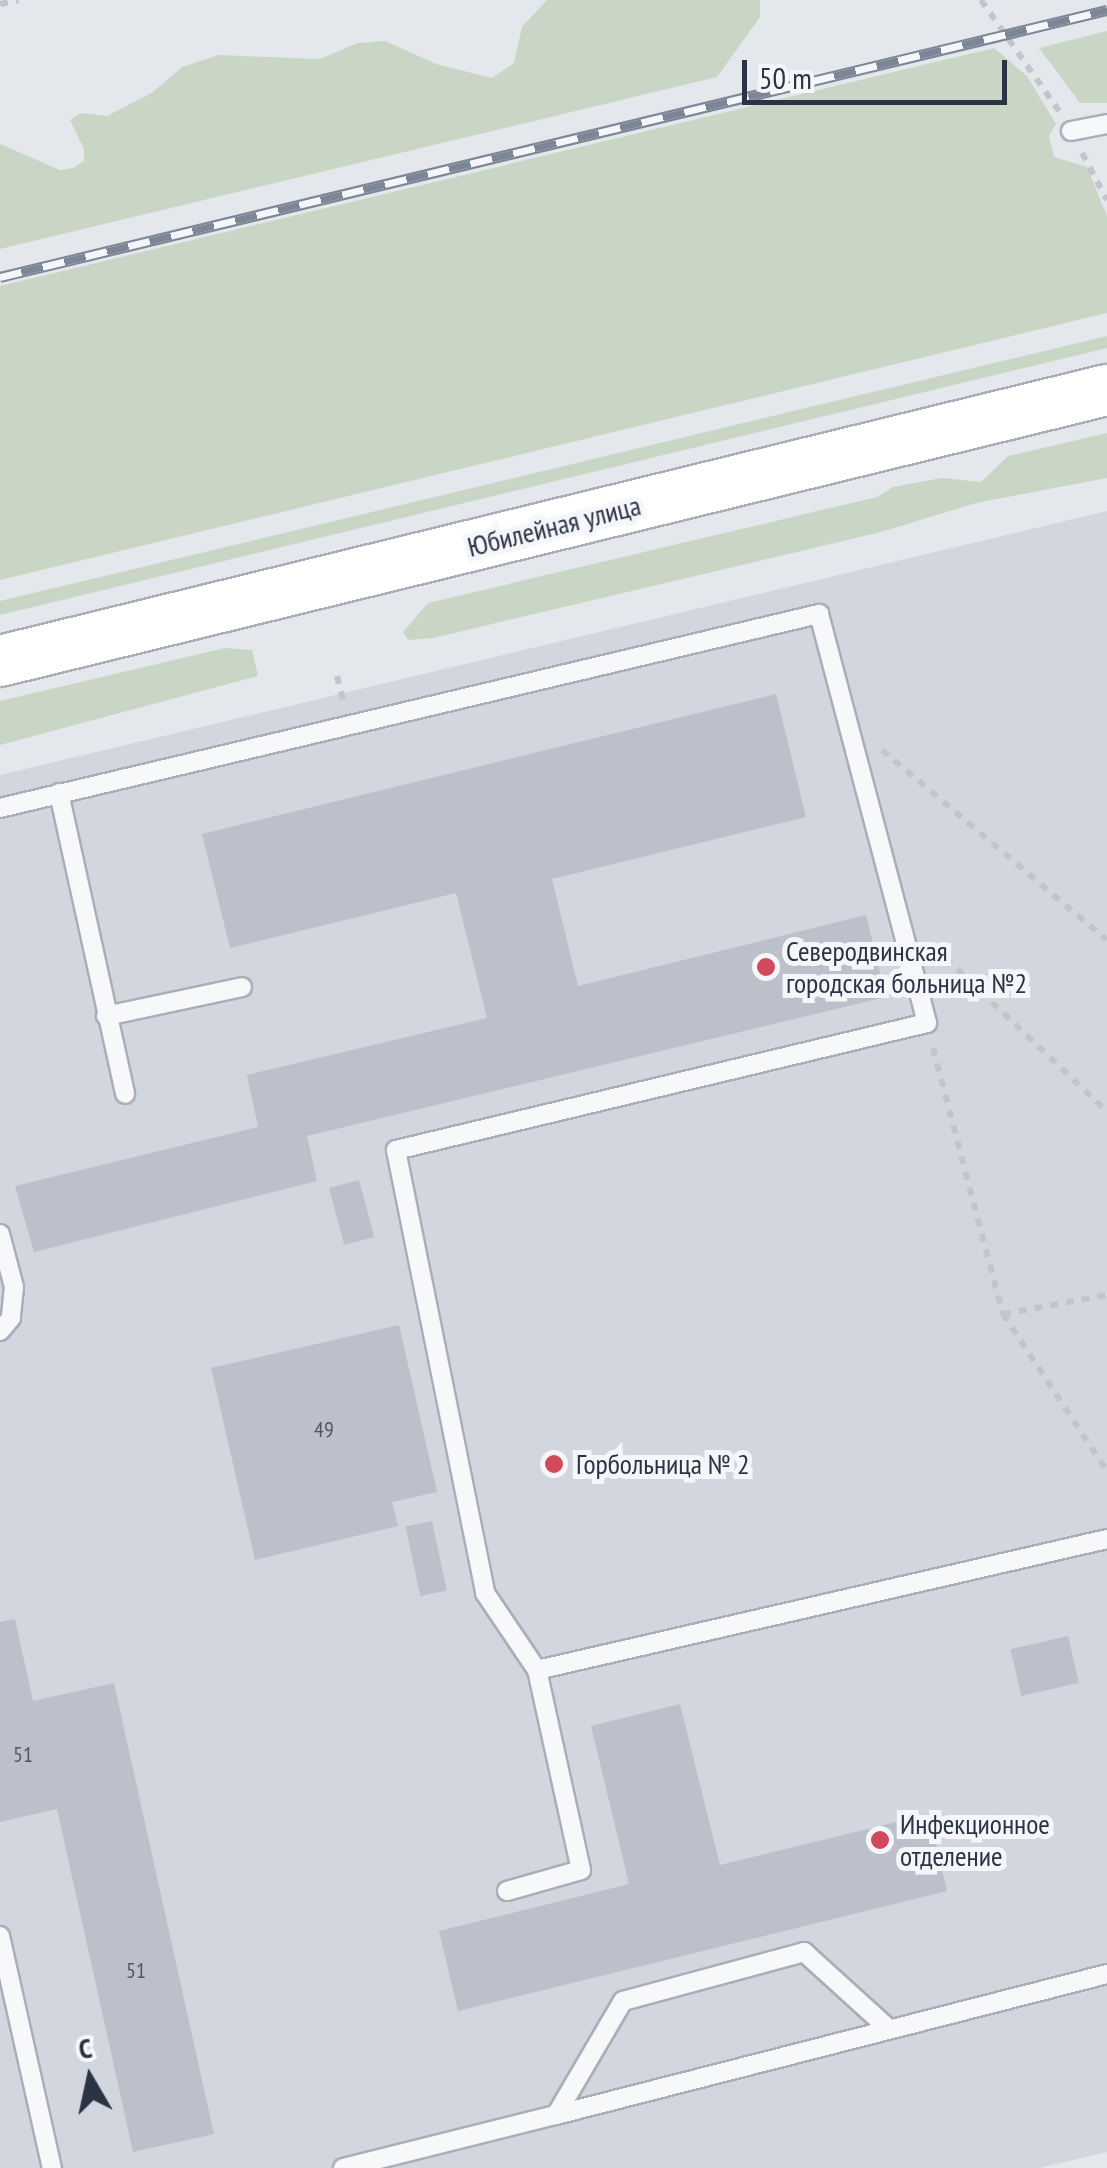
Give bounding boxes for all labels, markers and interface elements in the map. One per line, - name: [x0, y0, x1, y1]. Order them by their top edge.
- scale bar: [747, 40, 1012, 102]
- text: 50 m: [759, 58, 812, 97]
- street label: Юбилейная улица: [464, 488, 644, 564]
- place label: Северодвинская городская больница №2: [786, 934, 1027, 1000]
- marker: Северодвинская городская больница №2: [755, 956, 777, 978]
- house number: 49: [314, 1417, 334, 1443]
- place label: Горбольница № 2: [576, 1447, 749, 1481]
- marker: Горбольница № 2: [541, 1451, 567, 1477]
- house number: 51: [13, 1742, 33, 1768]
- place label: Инфекционное отделение: [900, 1807, 1050, 1873]
- marker: Инфекционное отделение: [869, 1829, 891, 1851]
- house number: 51: [126, 1958, 146, 1984]
- north arrow: [40, 2028, 140, 2128]
- text: С: [76, 2029, 94, 2067]

